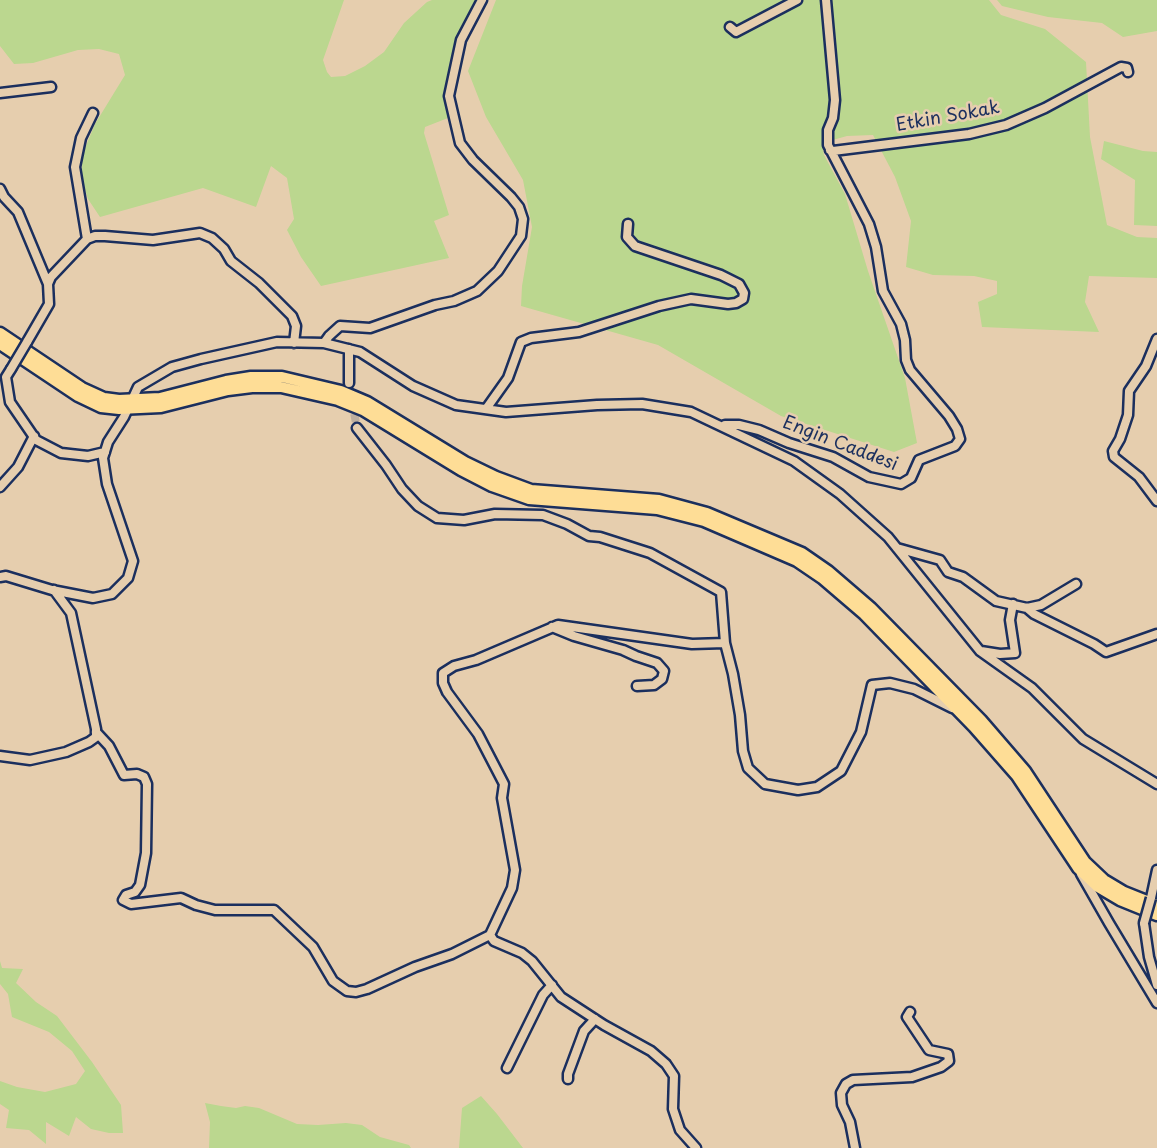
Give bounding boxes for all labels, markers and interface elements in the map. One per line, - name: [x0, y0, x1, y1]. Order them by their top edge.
- street label: Etkin Sokak: [895, 97, 1001, 137]
- street label: Engin Caddesi: [779, 412, 901, 476]

